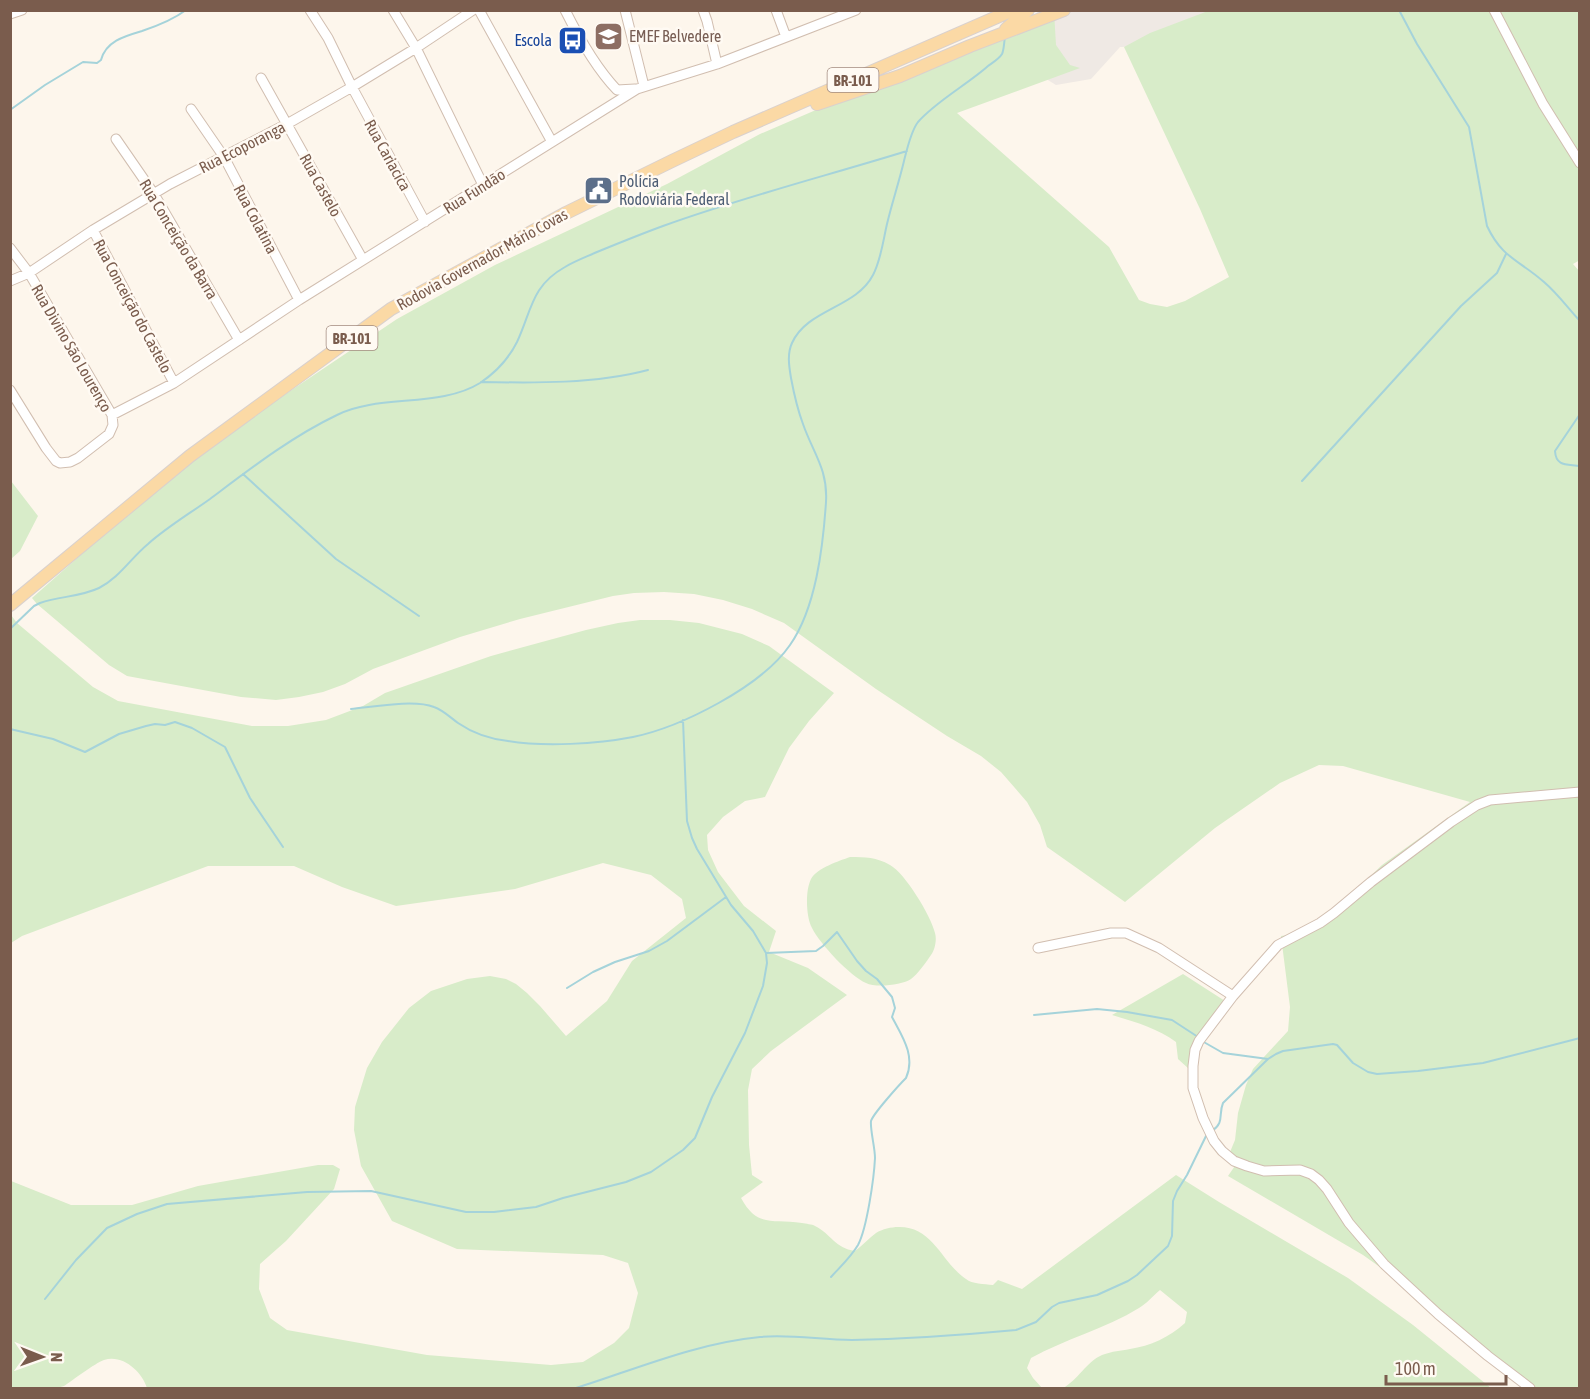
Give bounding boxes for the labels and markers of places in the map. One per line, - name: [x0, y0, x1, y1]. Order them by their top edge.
- school or university icon: EMEF Belvedere: [592, 20, 624, 52]
- bus stop icon: Escola: [557, 24, 589, 56]
- place label: EMEF Belvedere: [629, 27, 721, 45]
- place label: Escola: [514, 31, 552, 49]
- place label: Polícia Rodoviária Federal: [619, 172, 730, 208]
- public building icon: Polícia Rodoviária Federal: [582, 174, 614, 206]

